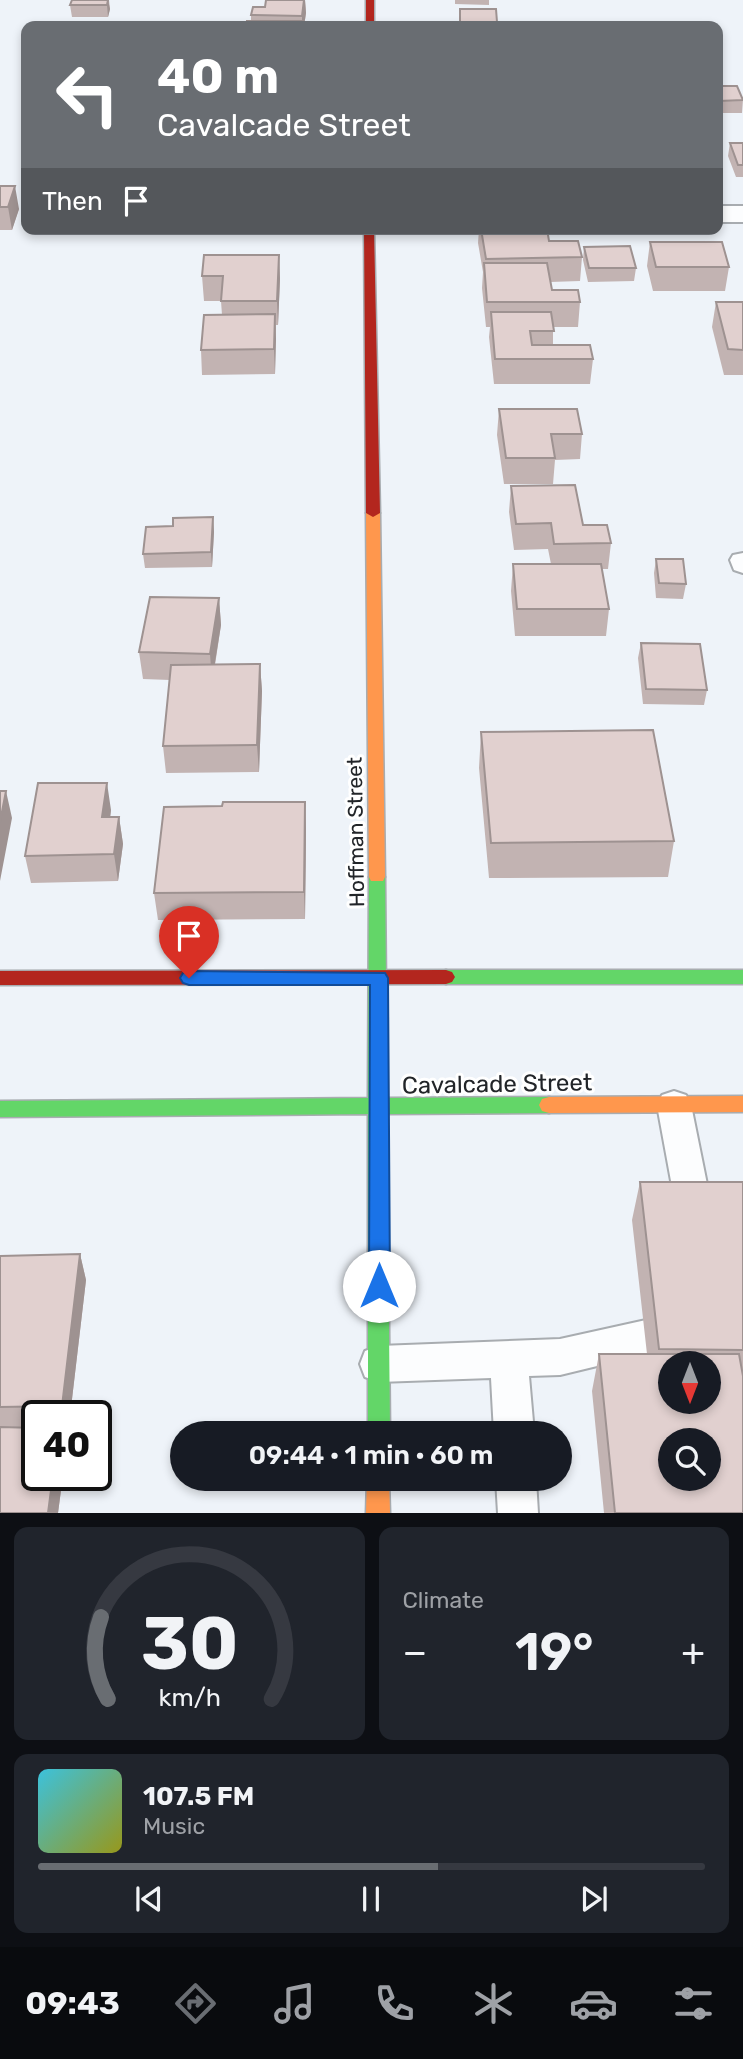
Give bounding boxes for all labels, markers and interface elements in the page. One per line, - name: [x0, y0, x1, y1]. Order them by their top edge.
- text: 40 m: [157, 47, 279, 105]
- icon: left: [42, 49, 133, 140]
- text: Cavalcade Street: [157, 106, 411, 144]
- icon: arrive: [117, 182, 155, 220]
- text: Then: [42, 186, 103, 217]
- street label: Hoffman Street: [342, 757, 369, 907]
- pin: [159, 906, 219, 978]
- icon: arrive: [170, 917, 208, 955]
- street label: Cavalcade Street: [402, 1068, 592, 1100]
- position arrow: [342, 1249, 416, 1323]
- north arrow: [658, 1351, 721, 1414]
- map controls: [658, 1351, 721, 1491]
- speed limit sign: 40: [21, 1400, 112, 1491]
- button: search: [658, 1428, 721, 1491]
- text: 09:44 · 1 min · 60 m: [249, 1440, 493, 1471]
- text: Climate: [403, 1586, 484, 1614]
- text: 30: [141, 1602, 238, 1688]
- text: 19°: [515, 1621, 594, 1683]
- text: −: [403, 1629, 427, 1675]
- text: +: [681, 1629, 705, 1675]
- text: km/h: [158, 1683, 220, 1712]
- text: 107.5 FM: [143, 1781, 254, 1812]
- text: Music: [143, 1812, 205, 1840]
- icon: previous: [130, 1880, 168, 1918]
- icon: pause: [352, 1880, 390, 1918]
- icon: next: [575, 1880, 613, 1918]
- icon: directions: [171, 1979, 220, 2028]
- icon: music: [270, 1979, 319, 2028]
- icon: phone: [370, 1979, 419, 2028]
- icon: climate: [469, 1979, 518, 2028]
- icon: car: [569, 1979, 618, 2028]
- icon: filters: [669, 1979, 718, 2028]
- text: 09:43: [25, 1984, 120, 2022]

